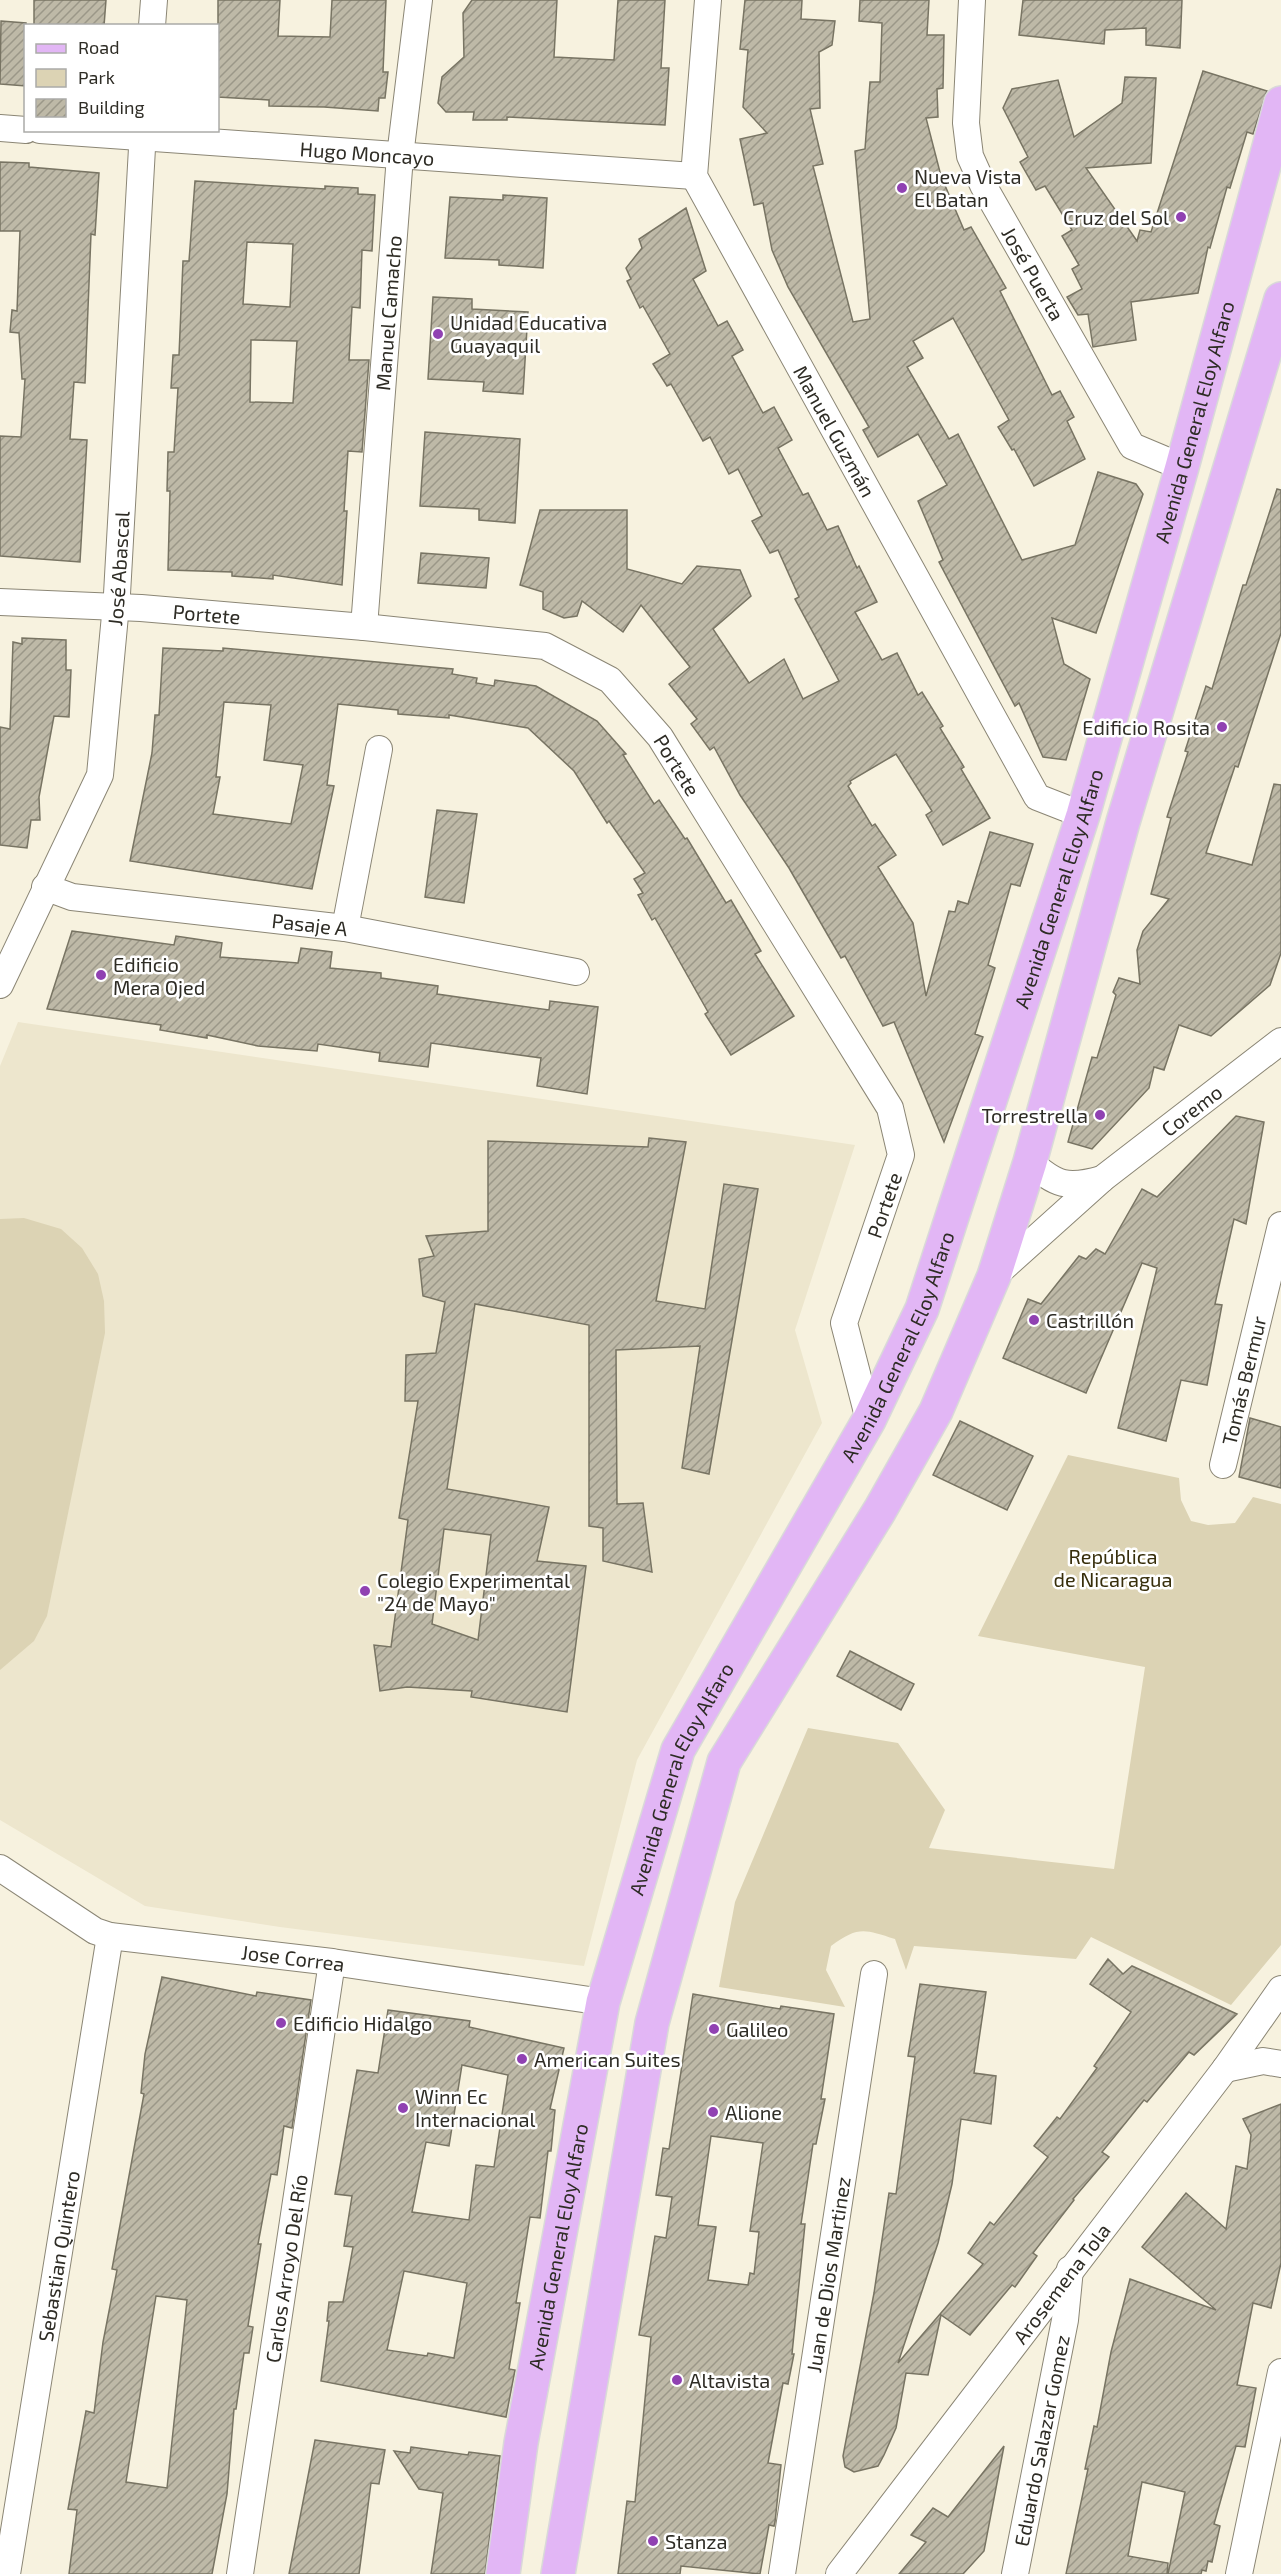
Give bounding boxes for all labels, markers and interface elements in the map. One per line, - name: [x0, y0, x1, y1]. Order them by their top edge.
- legend: [24, 24, 219, 132]
- text: Road: [78, 36, 119, 58]
- text: Park: [78, 66, 115, 88]
- text: Building: [78, 96, 145, 118]
- street label: Hugo Moncayo: [299, 136, 435, 170]
- place label: Nueva Vista El Batan: [914, 164, 1022, 211]
- marker: Nueva Vista El Batan: [895, 181, 909, 195]
- place label: Cruz del Sol: [1063, 205, 1169, 229]
- marker: Cruz del Sol: [1174, 210, 1188, 224]
- street label: José Puerta: [997, 222, 1070, 325]
- street label: Manuel Camacho: [370, 234, 406, 392]
- street label: Avenida General Eloy Alfaro: [1149, 298, 1239, 546]
- place label: Unidad Educativa Guayaquil: [450, 310, 607, 357]
- marker: Unidad Educativa Guayaquil: [431, 327, 445, 341]
- street label: Manuel Guzmán: [789, 361, 881, 501]
- street label: José Abascal: [102, 510, 134, 627]
- street label: Portete: [172, 599, 241, 628]
- place label: Edificio Rosita: [1082, 715, 1210, 739]
- marker: Edificio Rosita: [1215, 720, 1229, 734]
- street label: Portete: [649, 730, 705, 800]
- street label: Avenida General Eloy Alfaro: [1009, 766, 1108, 1011]
- street label: Pasaje A: [271, 908, 349, 940]
- place label: Edificio Mera Ojed: [113, 952, 205, 999]
- marker: Edificio Mera Ojed: [94, 968, 108, 982]
- street label: Coremo: [1156, 1079, 1226, 1141]
- place label: Torrestrella: [982, 1103, 1088, 1127]
- marker: Torrestrella: [1093, 1108, 1107, 1122]
- street label: Portete: [862, 1169, 906, 1241]
- street label: Avenida General Eloy Alfaro: [836, 1228, 959, 1466]
- place label: Castrillón: [1046, 1308, 1134, 1332]
- marker: Castrillón: [1027, 1313, 1041, 1327]
- street label: Tomás Bermur: [1216, 1313, 1271, 1447]
- park label: República de Nicaragua: [1053, 1544, 1173, 1591]
- place label: Colegio Experimental "24 de Mayo": [377, 1568, 570, 1615]
- marker: Colegio Experimental "24 de Mayo": [358, 1584, 372, 1598]
- street label: Avenida General Eloy Alfaro: [624, 1658, 738, 1898]
- street label: Jose Correa: [240, 1939, 346, 1976]
- place label: Edificio Hidalgo: [293, 2011, 432, 2035]
- marker: Edificio Hidalgo: [274, 2016, 288, 2030]
- place label: Galileo: [726, 2017, 788, 2041]
- marker: Galileo: [707, 2022, 721, 2036]
- place label: American Suites: [534, 2047, 681, 2071]
- marker: American Suites: [515, 2052, 529, 2066]
- place label: Winn Ec Internacional: [415, 2084, 536, 2131]
- place label: Alione: [725, 2100, 782, 2124]
- marker: Winn Ec Internacional: [396, 2101, 410, 2115]
- marker: Alione: [706, 2105, 720, 2119]
- street label: Avenida General Eloy Alfaro: [523, 2122, 592, 2372]
- street label: Sebastian Quintero: [33, 2169, 84, 2343]
- street label: Carlos Arroyo Del Río: [260, 2173, 312, 2364]
- street label: Juan de Dios Martinez: [801, 2175, 855, 2374]
- street label: Arosemena Tola: [1008, 2218, 1115, 2348]
- street label: Eduardo Salazar Gomez: [1009, 2333, 1074, 2548]
- place label: Altavista: [689, 2368, 770, 2392]
- marker: Altavista: [670, 2373, 684, 2387]
- place label: Stanza: [665, 2529, 728, 2553]
- marker: Stanza: [646, 2534, 660, 2548]

